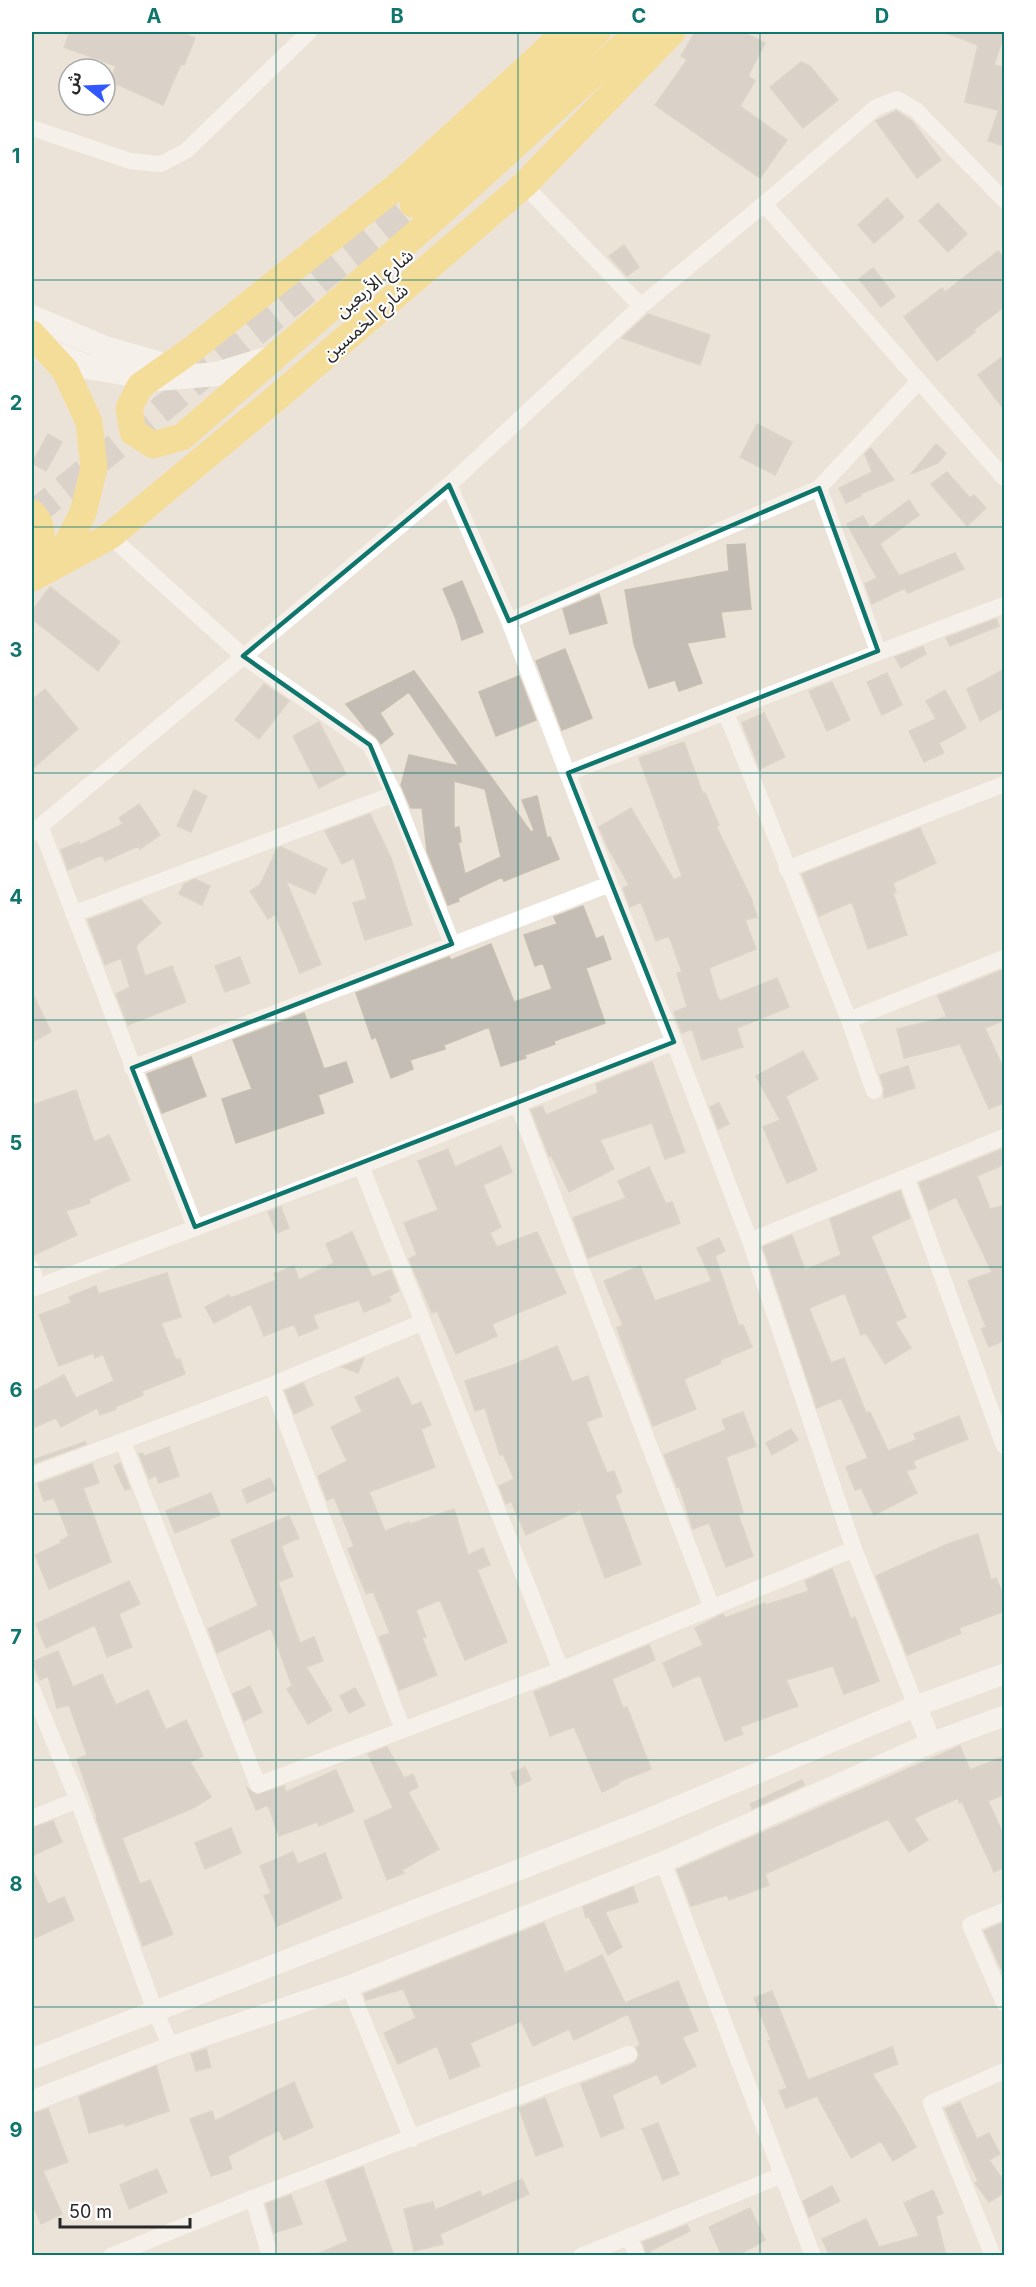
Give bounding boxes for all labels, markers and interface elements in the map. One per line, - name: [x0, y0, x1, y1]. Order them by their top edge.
- text: A: [147, 4, 162, 28]
- text: B: [390, 4, 404, 28]
- text: C: [632, 4, 646, 28]
- text: D: [875, 4, 889, 28]
- north arrow: [57, 57, 117, 117]
- text: ش: [60, 69, 86, 96]
- text: 1: [12, 144, 20, 168]
- street label: شارع الأربعين: [331, 244, 420, 325]
- street label: شارع الخمسين: [318, 279, 415, 368]
- text: 2: [10, 391, 22, 415]
- text: 3: [10, 638, 22, 662]
- text: 4: [9, 885, 23, 909]
- text: 5: [10, 1131, 22, 1155]
- text: 6: [10, 1378, 23, 1402]
- text: 7: [10, 1625, 22, 1649]
- text: 8: [9, 1872, 23, 1896]
- text: 9: [10, 2118, 23, 2142]
- scale bar: [60, 2191, 190, 2229]
- text: 50 m: [69, 2201, 112, 2222]

